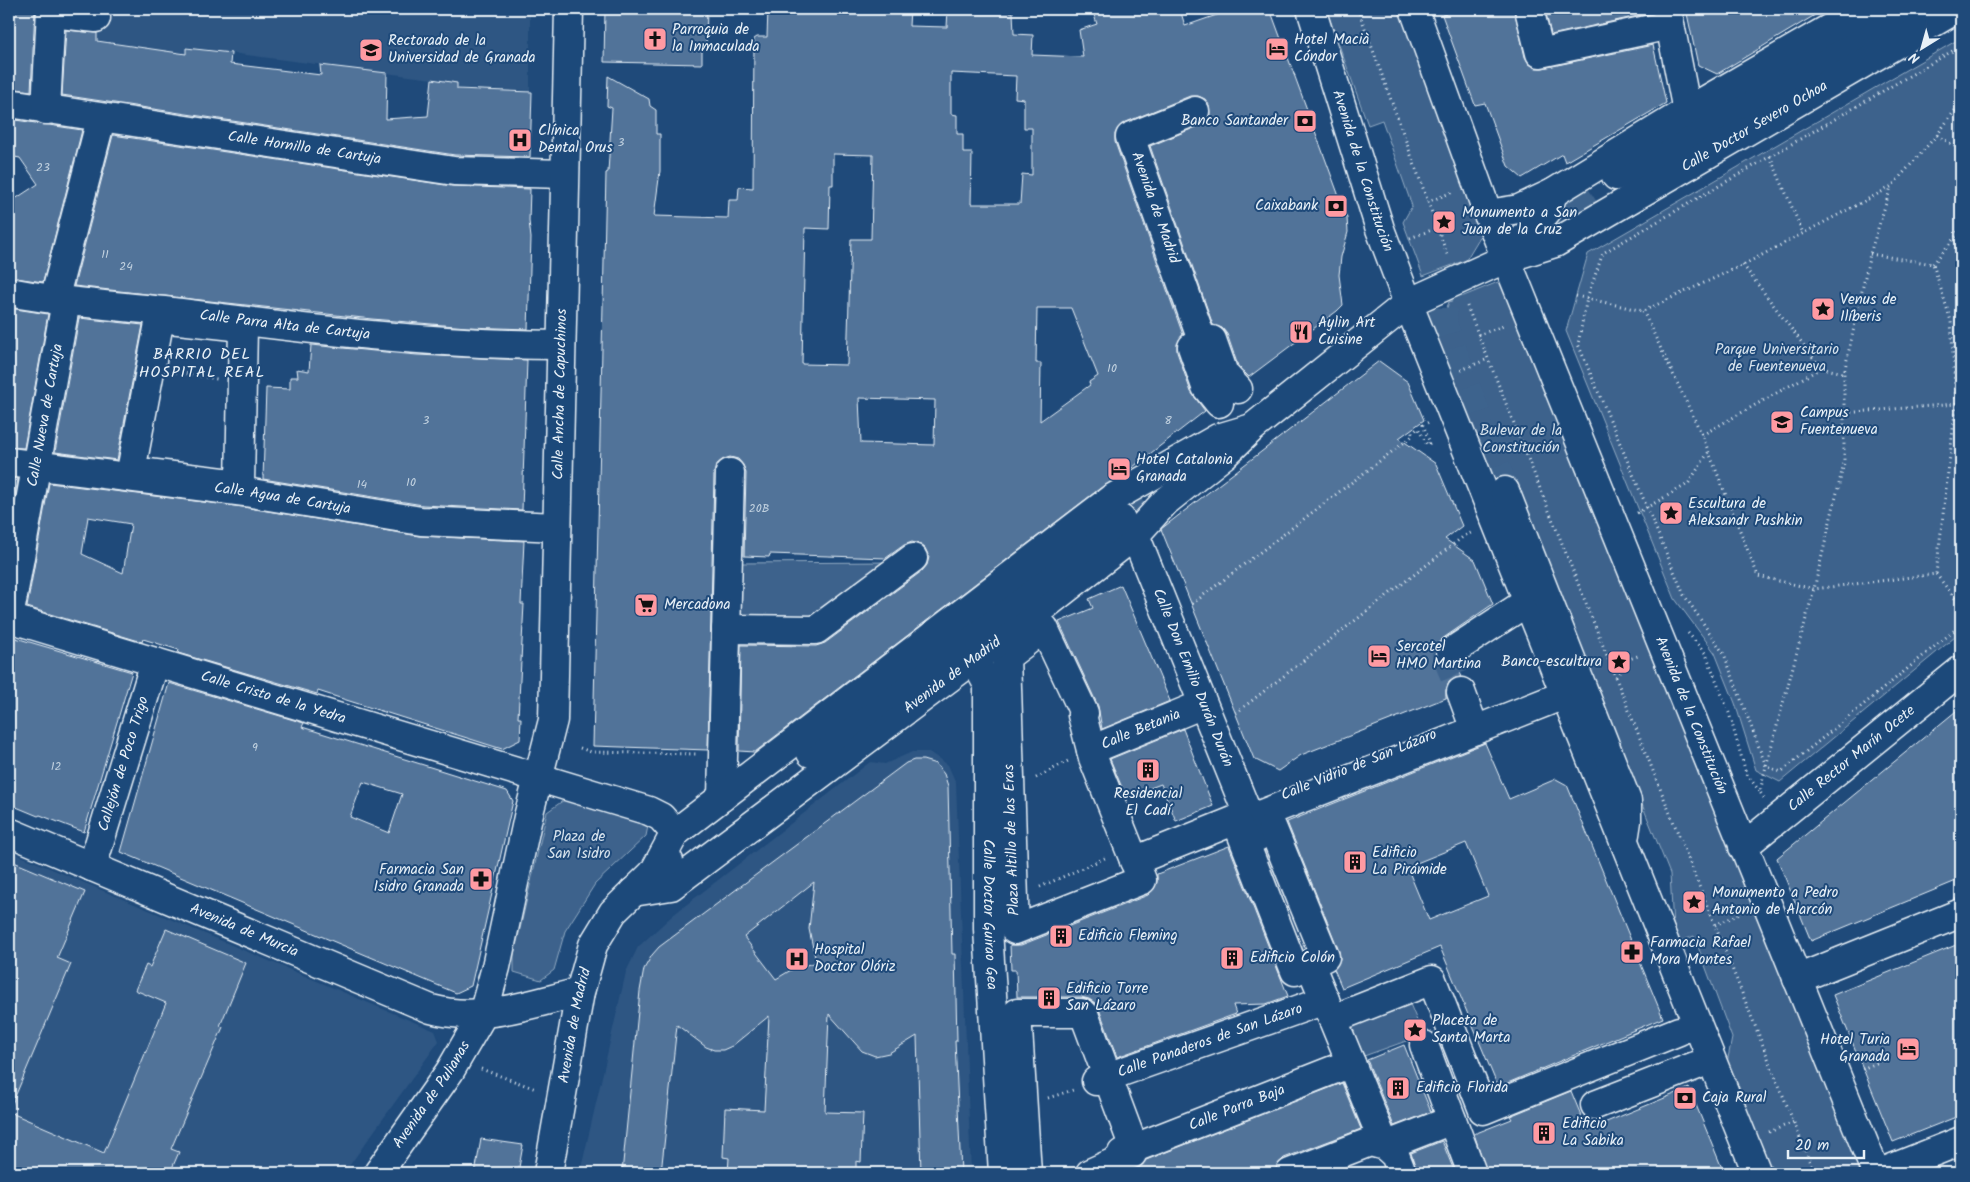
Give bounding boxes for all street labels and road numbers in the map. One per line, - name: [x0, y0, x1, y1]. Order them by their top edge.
- street label: Calle Doctor Severo Ochoa: [1677, 74, 1832, 179]
- street label: Avenida de la Constitución: [1325, 87, 1400, 256]
- street label: Calle Hornillo de Cartuja: [226, 125, 383, 172]
- street label: Avenida de Madrid: [1124, 148, 1186, 267]
- street label: Calle Parra Alta de Cartuja: [198, 303, 371, 347]
- street label: Calle Ancha de Capuchinos: [546, 308, 574, 480]
- street label: Calle Nueva de Cartuja: [21, 342, 70, 489]
- street label: Calle Agua de Cartuja: [213, 476, 353, 521]
- street label: Calle Don Emilio Durán Durán: [1146, 585, 1240, 771]
- street label: Avenida de Madrid: [898, 630, 1007, 720]
- street label: Avenida de la Constitución: [1648, 633, 1734, 798]
- street label: Calle Cristo de la Yedra: [198, 664, 349, 731]
- street label: Callejón de Poco Trigo: [92, 693, 156, 834]
- street label: Calle Rector Marín Ocete: [1783, 699, 1921, 818]
- street label: Calle Betania: [1098, 702, 1184, 757]
- street label: Calle Vidrio de San Lázaro: [1277, 723, 1441, 807]
- street label: Plaza Altillo de las Eras: [997, 763, 1027, 916]
- street label: Calle Doctor Guirao Gea: [976, 839, 1004, 990]
- street label: Avenida de Murcia: [186, 897, 302, 964]
- street label: Avenida de Madrid: [552, 964, 598, 1085]
- street label: Calle Panaderos de San Lázaro: [1114, 997, 1306, 1084]
- street label: Avenida de Pulianas: [387, 1036, 477, 1154]
- street label: Calle Parra Baja: [1185, 1078, 1289, 1138]

